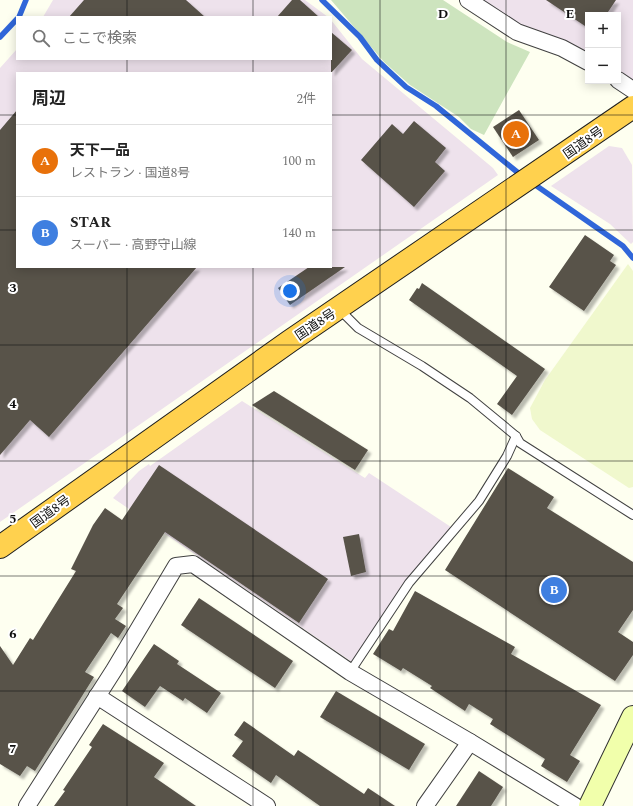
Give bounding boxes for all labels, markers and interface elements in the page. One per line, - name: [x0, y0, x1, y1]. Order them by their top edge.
- text: D: [438, 4, 448, 24]
- text: E: [566, 4, 575, 24]
- map controls: [585, 12, 621, 84]
- button: +: [585, 12, 621, 48]
- search box: [16, 16, 332, 60]
- icon: search: [30, 27, 52, 49]
- text: ここで検索: [62, 27, 137, 50]
- button: −: [585, 48, 621, 84]
- text: 周辺: [32, 86, 66, 112]
- text: 2件: [296, 89, 316, 109]
- pin: A: [503, 119, 529, 149]
- street label: 国道8号: [559, 122, 608, 164]
- text: 天下一品: [70, 139, 130, 162]
- text: A: [40, 151, 50, 171]
- text: 100 m: [282, 151, 316, 171]
- text: レストラン · 国道8号: [70, 163, 190, 183]
- text: STAR: [70, 211, 111, 234]
- text: B: [40, 223, 50, 243]
- text: 140 m: [282, 223, 316, 243]
- text: スーパー · 高野守山線: [70, 235, 197, 255]
- text: 3: [9, 278, 17, 298]
- your location: [280, 281, 300, 301]
- street label: 国道8号: [291, 304, 340, 346]
- text: 4: [9, 394, 17, 414]
- street label: 国道8号: [26, 490, 75, 533]
- text: 5: [9, 509, 17, 529]
- pin: B: [541, 575, 567, 605]
- text: 6: [9, 624, 17, 644]
- text: 7: [9, 739, 17, 759]

